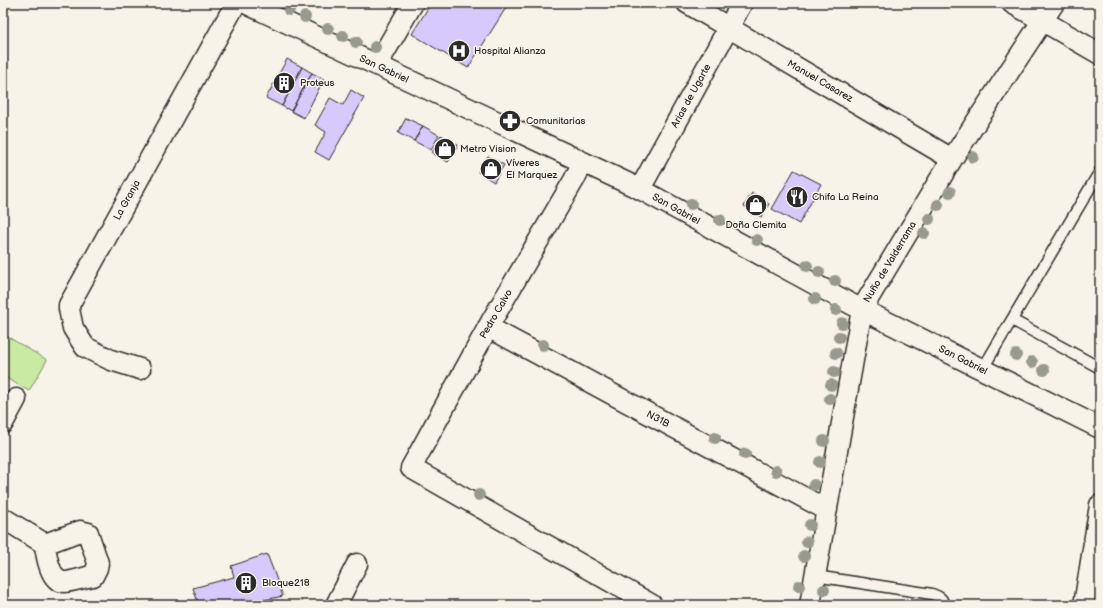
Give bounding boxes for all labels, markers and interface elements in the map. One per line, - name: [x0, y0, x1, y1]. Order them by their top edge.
- hospital icon: Hospital Alianza: [446, 38, 472, 64]
- place label: Hospital Alianza: [474, 45, 546, 57]
- street label: San Gabriel: [357, 52, 411, 86]
- street label: Manuel Casarez: [785, 57, 855, 105]
- street label: Arias de Ugarte: [669, 62, 713, 130]
- building icon: Proteus: [271, 70, 297, 96]
- place label: Proteus: [300, 77, 335, 89]
- pharmacy icon: Comunitarias: [497, 108, 523, 134]
- place label: Comunitarias: [526, 115, 586, 127]
- shop icon: Metro Vision: [432, 136, 458, 162]
- place label: Metro Vision: [460, 143, 517, 155]
- shop icon: Víveres El Marquez: [478, 156, 504, 182]
- place label: Víveres El Marquez: [506, 157, 558, 181]
- street label: La Granja: [111, 178, 143, 222]
- restaurant icon: Chifa La Reina: [784, 184, 810, 210]
- street label: San Gabriel: [650, 191, 702, 227]
- place label: Chifa La Reina: [812, 191, 879, 203]
- shop icon: Doña Clemita: [743, 192, 769, 218]
- place label: Doña Clemita: [725, 219, 787, 231]
- street label: Nuño de Valderrama: [861, 219, 919, 305]
- street label: Pedro Calvo: [477, 287, 515, 341]
- street label: San Gabriel: [937, 343, 989, 377]
- street label: N31B: [644, 408, 672, 430]
- building icon: Bloque218: [233, 570, 259, 596]
- place label: Bloque218: [262, 577, 310, 589]

